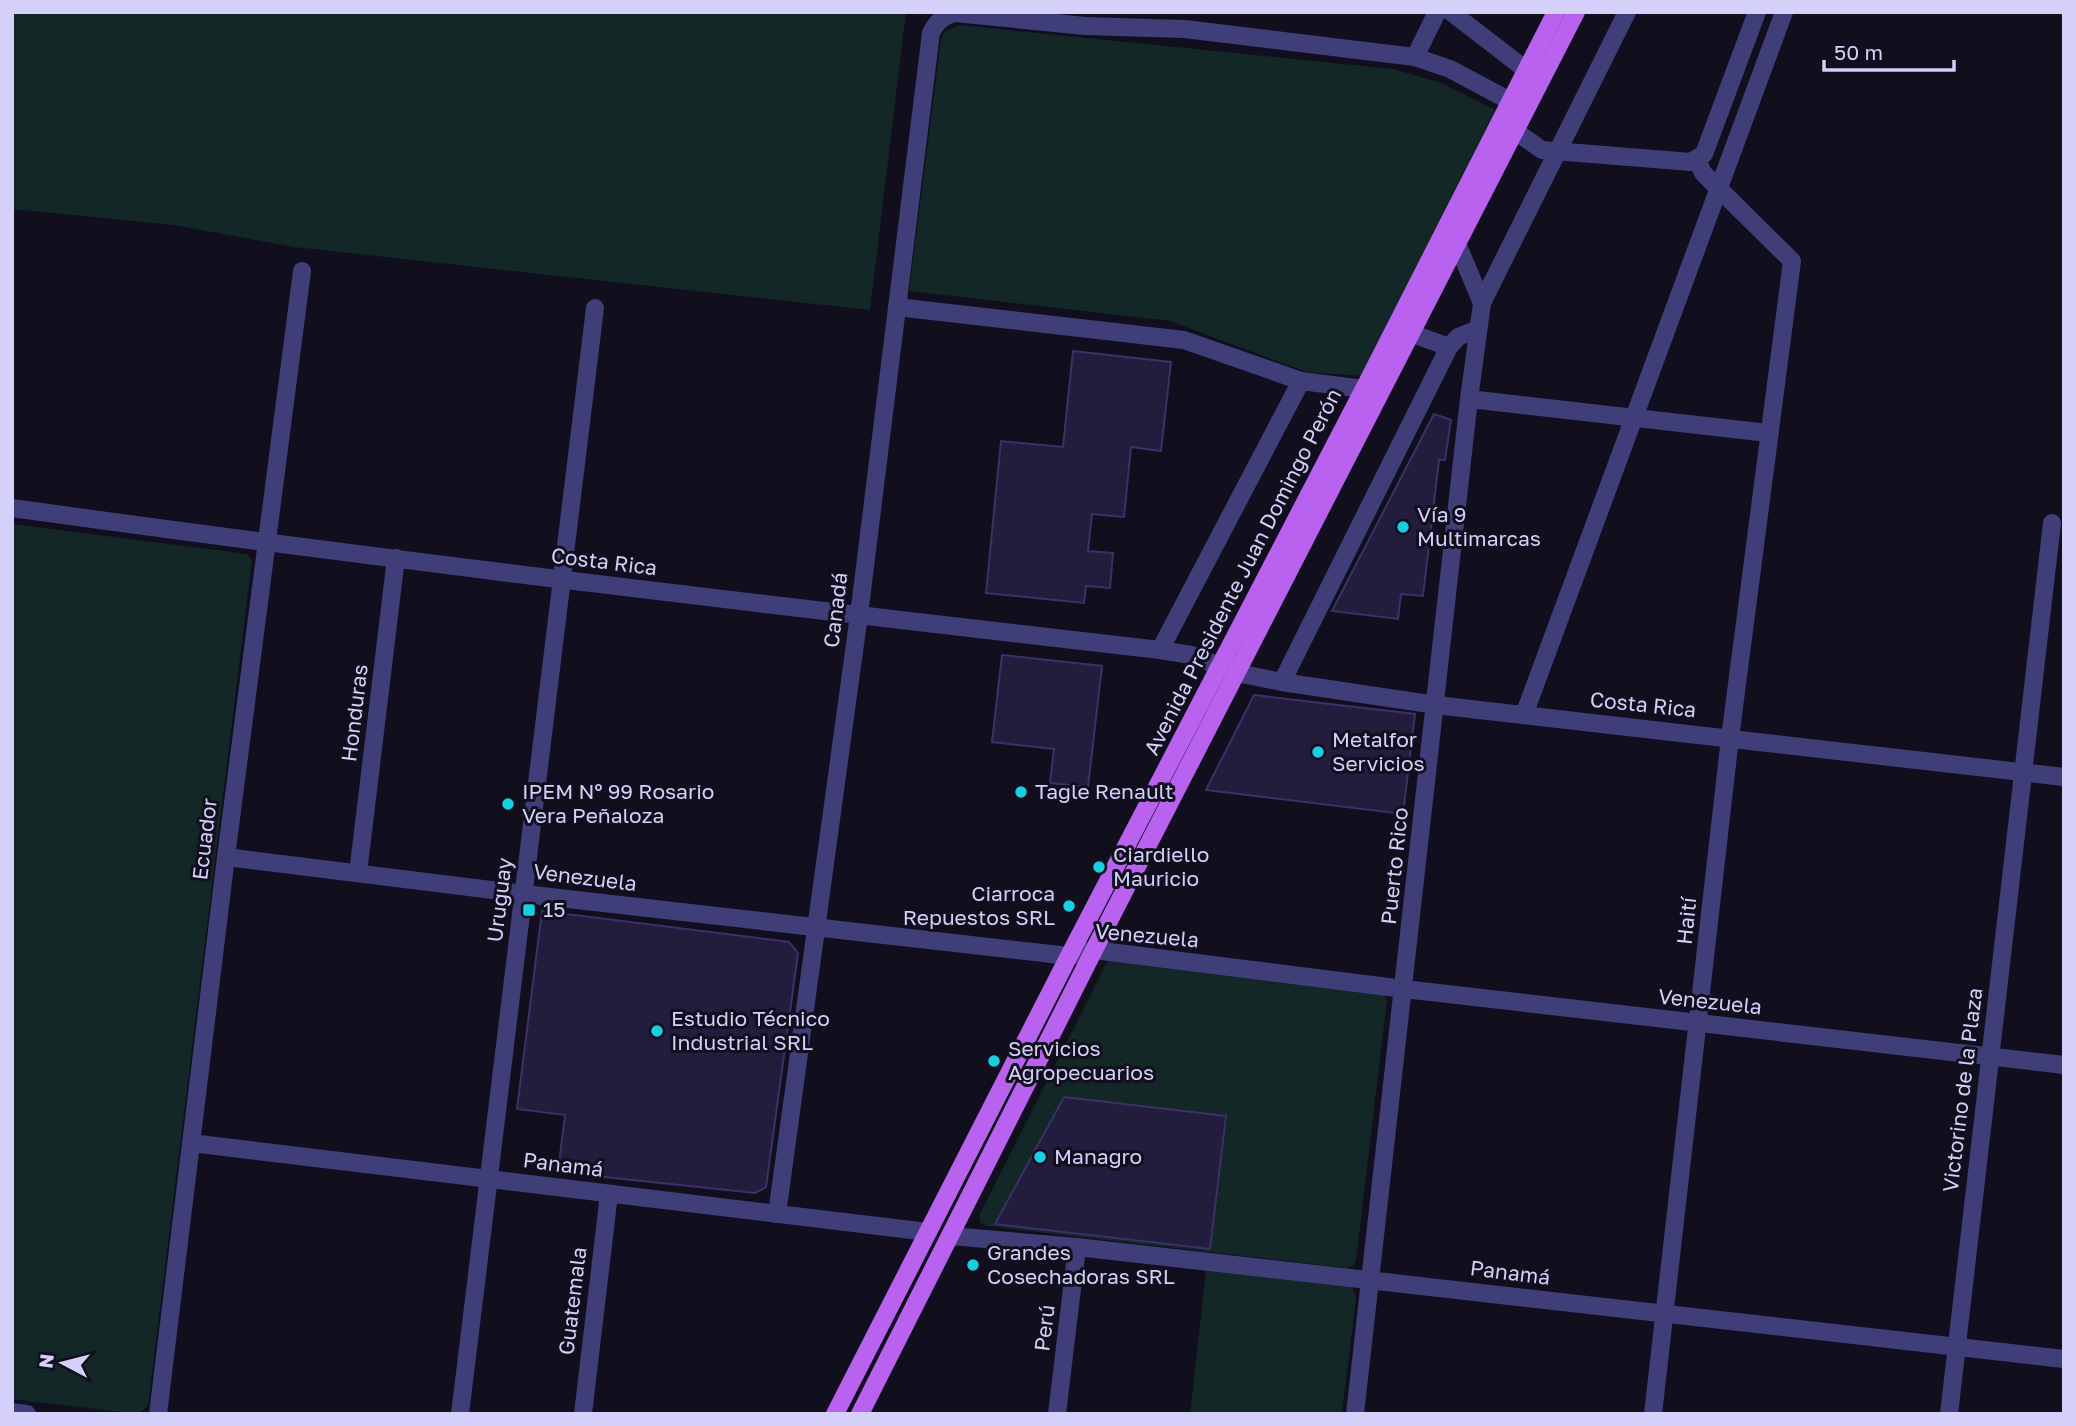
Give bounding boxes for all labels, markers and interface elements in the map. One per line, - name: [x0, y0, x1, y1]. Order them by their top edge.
- scale bar: [1824, 28, 1954, 72]
- text: 50 m: [1834, 39, 1883, 65]
- street label: Avenida Presidente Juan Domingo Perón: [1138, 384, 1346, 759]
- place label: Vía 9 Multimarcas: [1417, 501, 1541, 551]
- marker: Vía 9 Multimarcas: [1395, 519, 1411, 535]
- street label: Costa Rica: [550, 542, 659, 580]
- street label: Canadá: [817, 571, 853, 649]
- street label: Honduras: [335, 663, 373, 763]
- street label: Costa Rica: [1589, 685, 1698, 723]
- place label: Metalfor Servicios: [1332, 726, 1425, 776]
- marker: Metalfor Servicios: [1310, 744, 1326, 760]
- place label: IPEM Nº 99 Rosario Vera Peñaloza: [522, 778, 714, 828]
- place label: Tagle Renault: [1035, 778, 1173, 804]
- marker: Tagle Renault: [1013, 784, 1029, 800]
- street label: Ecuador: [186, 796, 222, 881]
- marker: IPEM Nº 99 Rosario Vera Peñaloza: [500, 796, 516, 812]
- street label: Puerto Rico: [1375, 806, 1413, 926]
- place label: Ciardiello Mauricio: [1113, 841, 1209, 891]
- street label: Uruguay: [481, 856, 517, 944]
- street label: Venezuela: [532, 858, 638, 896]
- marker: Ciardiello Mauricio: [1091, 859, 1107, 875]
- place label: Ciarroca Repuestos SRL: [903, 880, 1055, 930]
- street label: Haití: [1671, 895, 1702, 946]
- place label: 15: [543, 896, 565, 922]
- marker: Ciarroca Repuestos SRL: [1061, 898, 1077, 914]
- marker: 15: [521, 902, 537, 918]
- street label: Venezuela: [1094, 918, 1200, 952]
- street label: Venezuela: [1657, 983, 1763, 1019]
- street label: Victorino de la Plaza: [1937, 986, 1987, 1194]
- place label: Estudio Técnico Industrial SRL: [671, 1005, 830, 1055]
- marker: Estudio Técnico Industrial SRL: [649, 1023, 665, 1039]
- place label: Servicios Agropecuarios: [1008, 1035, 1154, 1085]
- marker: Servicios Agropecuarios: [986, 1053, 1002, 1069]
- place label: Managro: [1054, 1143, 1142, 1169]
- street label: Panamá: [522, 1146, 605, 1182]
- marker: Managro: [1032, 1149, 1048, 1165]
- place label: Grandes Cosechadoras SRL: [987, 1239, 1175, 1289]
- street label: Guatemala: [552, 1245, 592, 1356]
- street label: Panamá: [1469, 1254, 1552, 1290]
- marker: Grandes Cosechadoras SRL: [965, 1257, 981, 1273]
- street label: Perú: [1028, 1303, 1060, 1353]
- north arrow: [28, 1328, 98, 1398]
- text: N: [33, 1352, 58, 1369]

